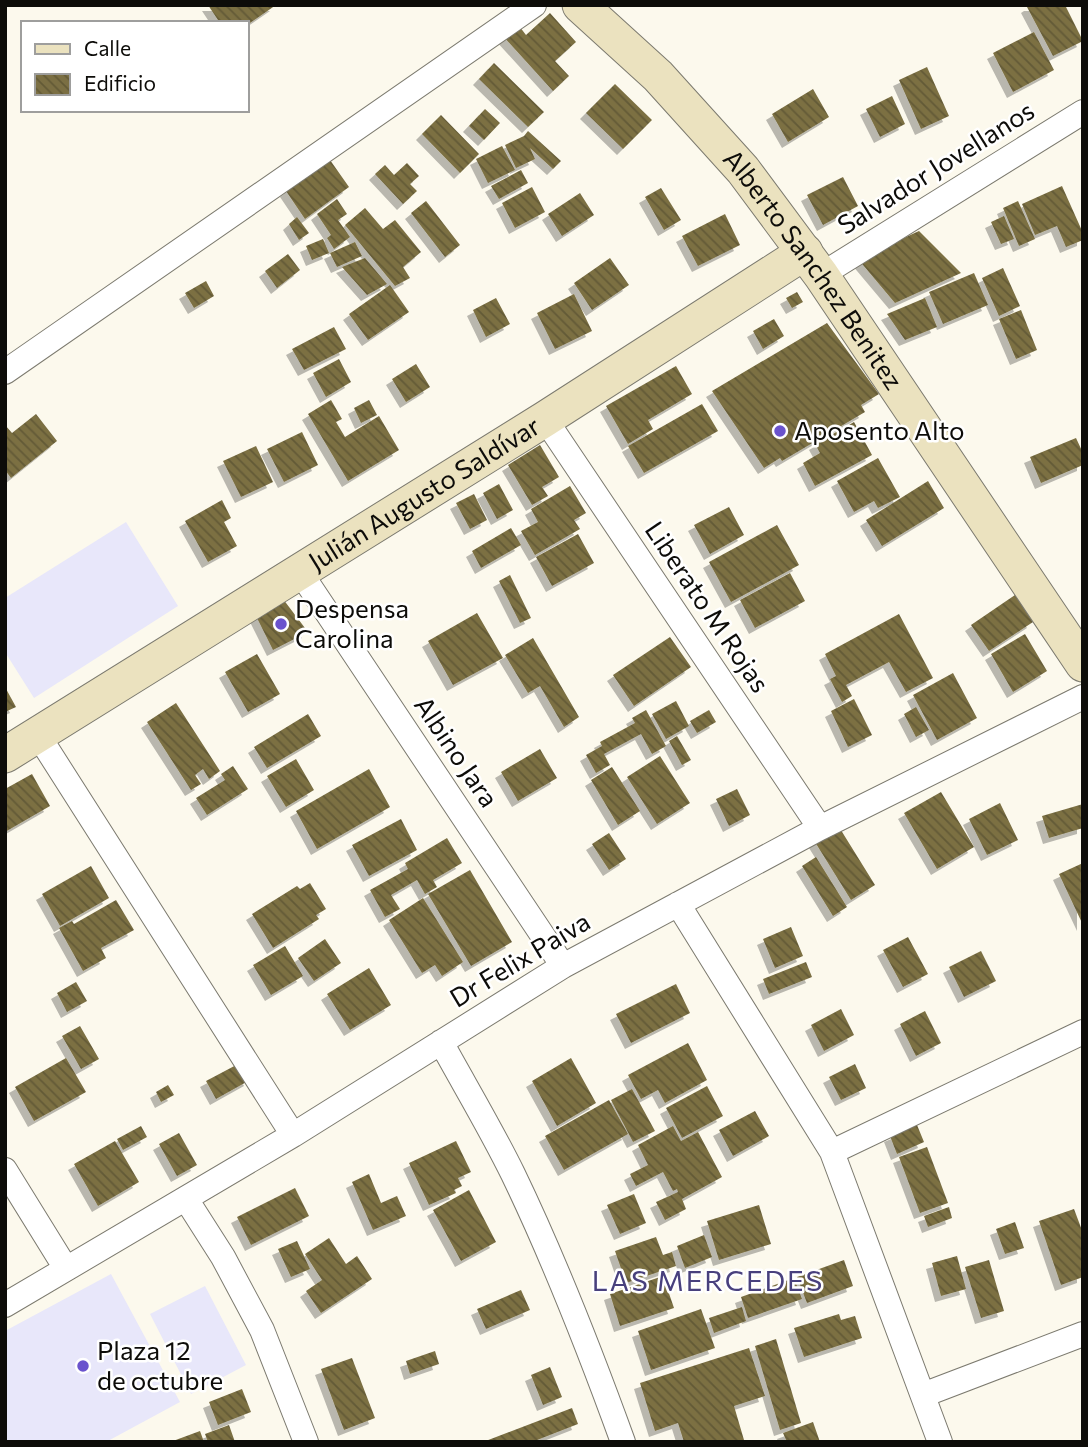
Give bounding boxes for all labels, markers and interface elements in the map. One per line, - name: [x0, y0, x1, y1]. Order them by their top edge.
- legend: [21, 21, 248, 112]
- text: Calle: [84, 35, 131, 60]
- text: Edificio: [84, 70, 156, 95]
- street label: Salvador Jovellanos: [831, 94, 1039, 240]
- street label: Alberto Sanchez Benitez: [718, 142, 910, 395]
- street label: Julián Augusto Saldívar: [302, 409, 545, 576]
- place label: Aposento Alto: [794, 414, 965, 445]
- marker: Aposento Alto: [772, 423, 788, 439]
- street label: Liberato M Rojas: [640, 515, 777, 697]
- place label: Despensa Carolina: [295, 592, 409, 653]
- marker: Despensa Carolina: [273, 616, 289, 632]
- street label: Albino Jara: [409, 690, 506, 812]
- street label: Dr Felix Paiva: [444, 905, 595, 1013]
- district label: LAS MERCEDES: [592, 1263, 824, 1297]
- place label: Plaza 12 de octubre: [97, 1334, 223, 1395]
- marker: Plaza 12 de octubre: [75, 1358, 91, 1374]

